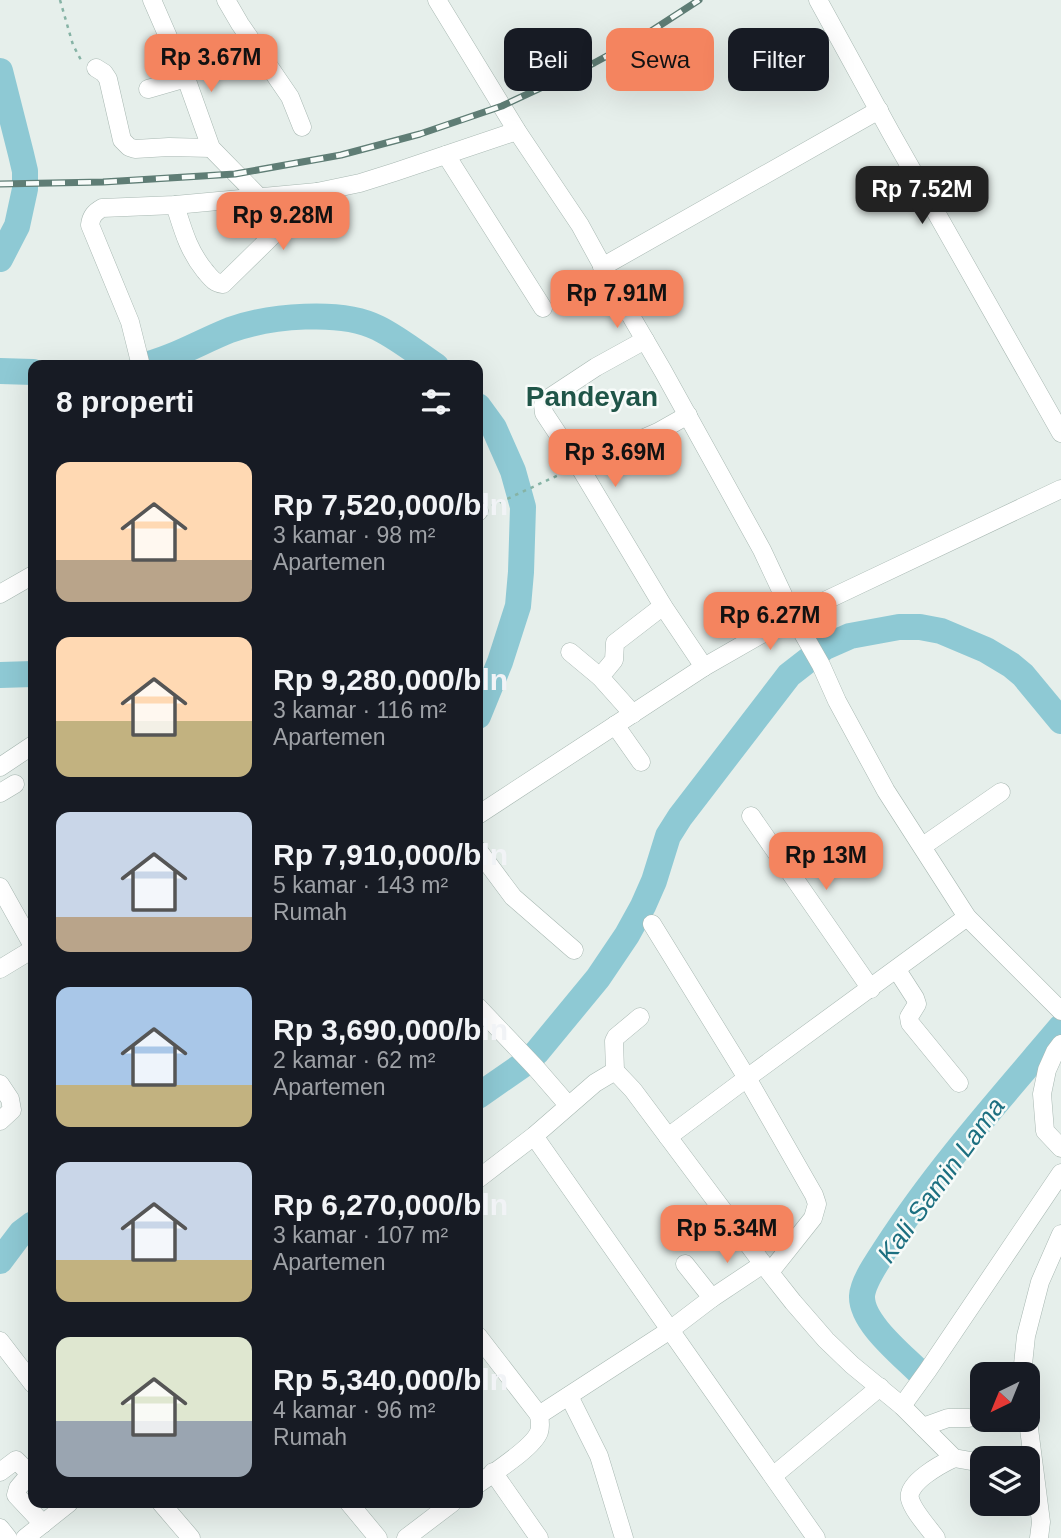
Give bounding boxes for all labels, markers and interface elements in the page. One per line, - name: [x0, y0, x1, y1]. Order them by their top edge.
- chip: Beli: [504, 28, 592, 91]
- chip: Sewa: [606, 28, 714, 91]
- chip: Filter: [728, 28, 829, 91]
- pin: Rp 3.67M: [139, 34, 283, 94]
- text: Rp 3.67M: [161, 44, 261, 70]
- pin: Rp 7.52M: [850, 166, 994, 226]
- text: Rp 7.52M: [872, 176, 972, 202]
- pin: Rp 9.28M: [211, 192, 355, 252]
- text: Rp 9.28M: [233, 202, 333, 228]
- pin: Rp 7.91M: [545, 270, 689, 330]
- text: Rp 7.91M: [567, 280, 667, 306]
- district label: Pandeyan: [526, 381, 658, 412]
- icon: filters: [417, 383, 455, 421]
- text: 8 properti: [56, 385, 194, 418]
- pin: Rp 3.69M: [543, 430, 687, 489]
- text: Rp 3.69M: [565, 439, 665, 465]
- text: Rp 7,520,000/bln: [273, 488, 508, 521]
- icon: home: [112, 490, 196, 574]
- text: 3 kamar · 98 m²: [273, 522, 435, 548]
- text: Apartemen: [273, 549, 386, 575]
- pin: Rp 6.27M: [698, 592, 842, 652]
- text: Rp 6.27M: [720, 602, 820, 628]
- text: Rp 9,280,000/bln: [273, 663, 508, 696]
- icon: home: [112, 665, 196, 749]
- text: 3 kamar · 116 m²: [273, 697, 446, 723]
- text: Apartemen: [273, 724, 386, 750]
- pin: Rp 13M: [769, 832, 883, 892]
- text: Rp 7,910,000/bln: [273, 838, 508, 871]
- icon: home: [112, 840, 196, 924]
- text: Rp 13M: [785, 842, 867, 868]
- text: 5 kamar · 143 m²: [273, 872, 448, 898]
- text: Rumah: [273, 899, 347, 925]
- text: Rp 3,690,000/bln: [273, 1013, 508, 1046]
- icon: home: [112, 1015, 196, 1099]
- text: 2 kamar · 62 m²: [273, 1047, 435, 1073]
- text: Apartemen: [273, 1074, 386, 1100]
- water label: Kali Samin Lama: [871, 1092, 1011, 1268]
- text: Rp 6,270,000/bln: [273, 1188, 508, 1221]
- icon: home: [112, 1190, 196, 1274]
- pin: Rp 5.34M: [655, 1206, 799, 1265]
- text: Rp 5.34M: [677, 1215, 777, 1241]
- text: 3 kamar · 107 m²: [273, 1222, 448, 1248]
- text: Apartemen: [273, 1249, 386, 1275]
- north arrow: [970, 1362, 1040, 1432]
- map controls: [970, 1362, 1040, 1516]
- text: Rp 5,340,000/bln: [273, 1363, 508, 1396]
- icon: home: [112, 1365, 196, 1449]
- text: 4 kamar · 96 m²: [273, 1397, 435, 1423]
- text: Rumah: [273, 1424, 347, 1450]
- button: layers: [970, 1446, 1040, 1516]

